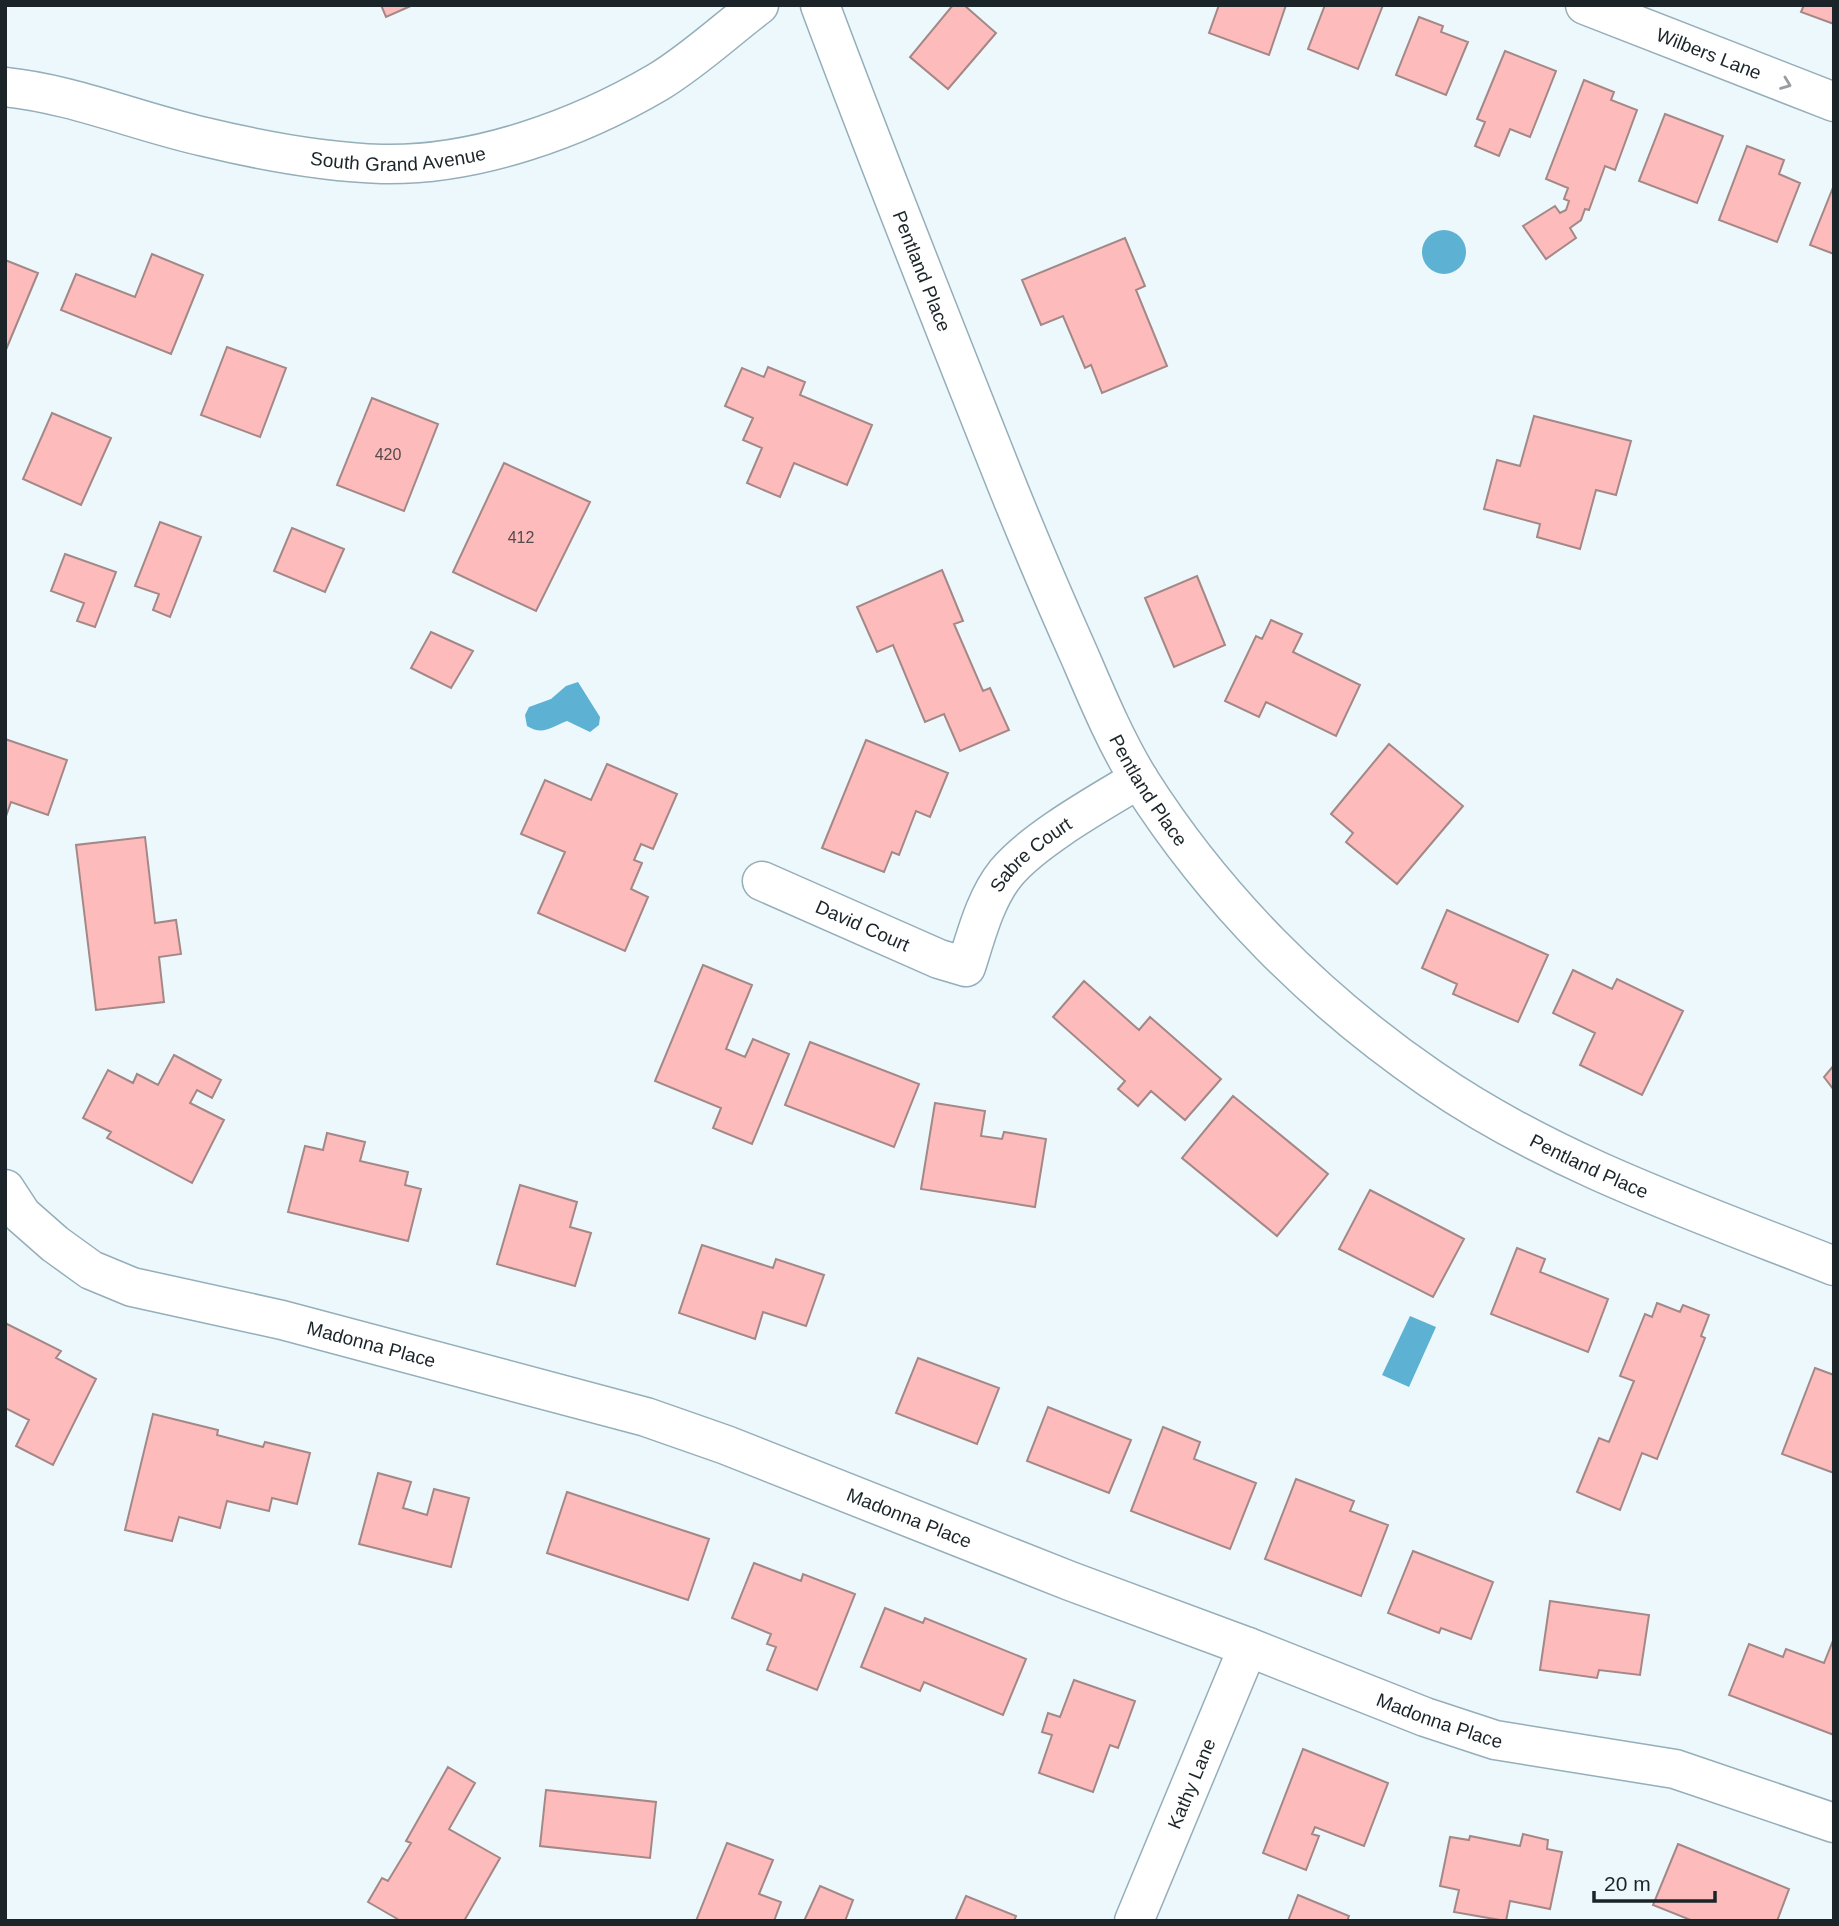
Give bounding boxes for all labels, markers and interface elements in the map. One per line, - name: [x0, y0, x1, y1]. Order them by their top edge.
- street label: Wilbers Lane: [1653, 23, 1764, 83]
- one-way arrow: [1779, 75, 1791, 89]
- street label: South Grand Avenue: [309, 142, 488, 175]
- street label: Pentland Place: [889, 208, 955, 334]
- house number: 420: [375, 446, 401, 463]
- house number: 412: [508, 529, 534, 546]
- street label: Pentland Place: [1106, 731, 1192, 850]
- street label: Sabre Court: [986, 812, 1076, 896]
- street label: David Court: [812, 896, 913, 956]
- street label: Pentland Place: [1527, 1129, 1652, 1202]
- street label: Madonna Place: [305, 1317, 438, 1371]
- street label: Madonna Place: [844, 1483, 975, 1552]
- street label: Madonna Place: [1374, 1688, 1504, 1752]
- street label: Kathy Lane: [1163, 1735, 1219, 1832]
- scale bar: [1594, 1860, 1715, 1904]
- text: 20 m: [1604, 1872, 1651, 1895]

